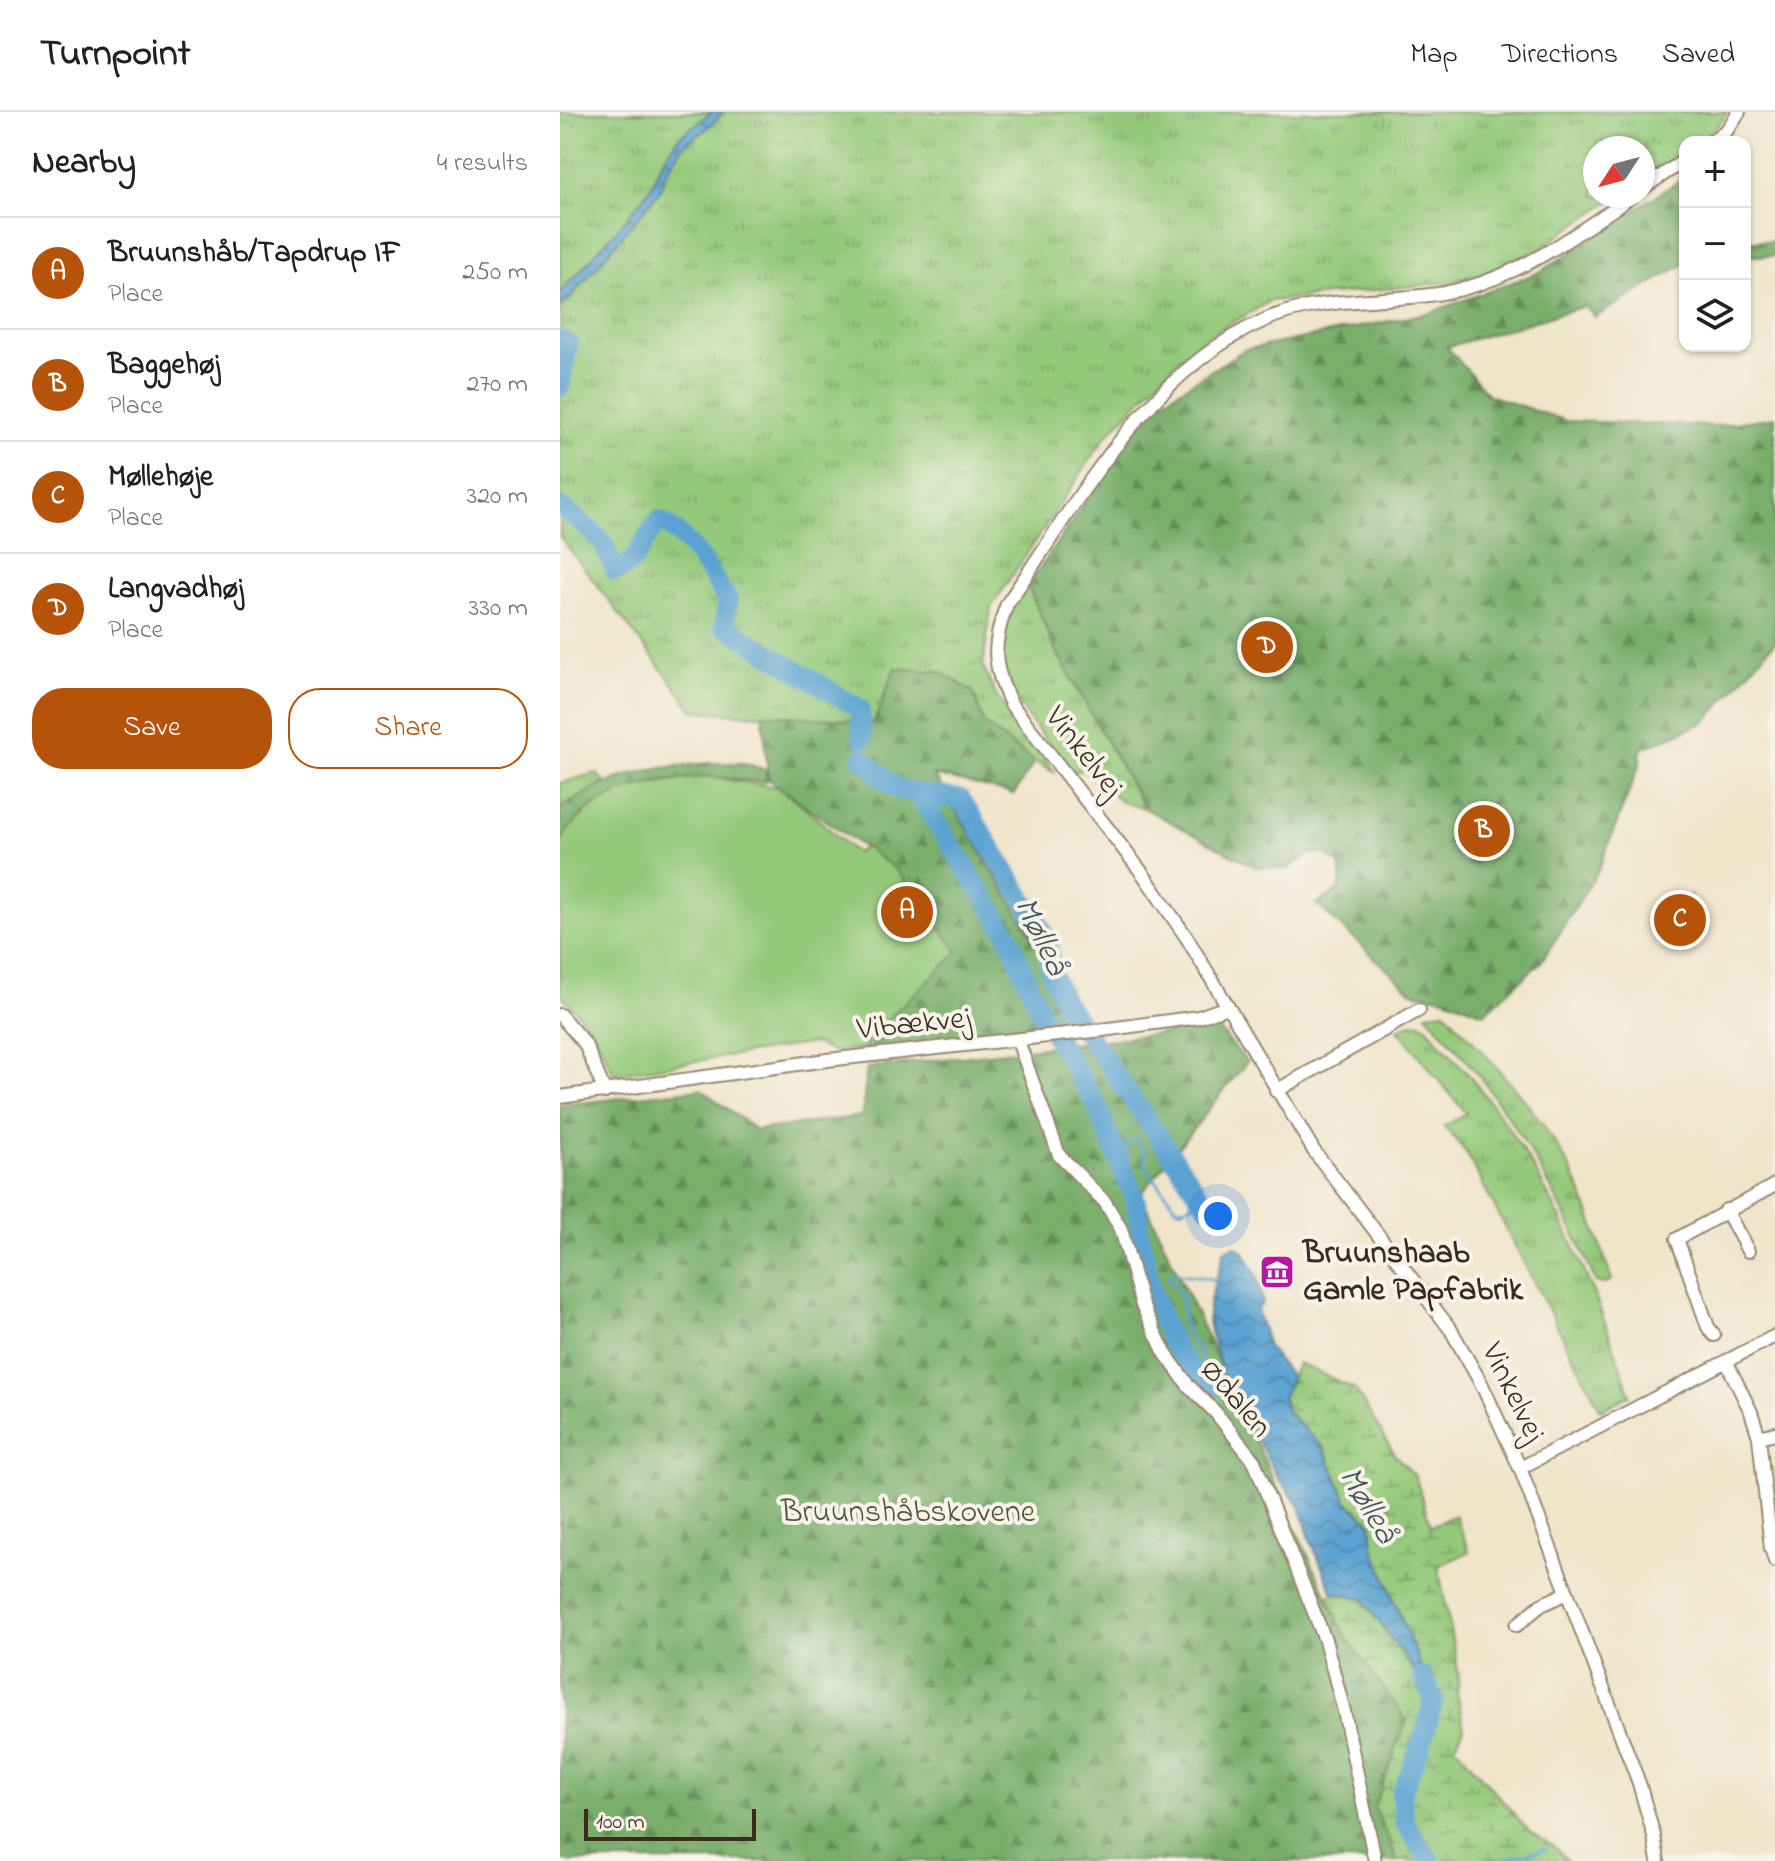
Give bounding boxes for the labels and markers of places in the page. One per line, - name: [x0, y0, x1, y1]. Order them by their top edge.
- pin: D: [1241, 617, 1293, 677]
- pin: B: [1458, 801, 1510, 861]
- pin: A: [881, 882, 933, 942]
- pin: C: [1654, 890, 1706, 950]
- place label: Bruunshaab Gamle Papfabrik: [1301, 1231, 1524, 1315]
- museum icon: Bruunshaab Gamle Papfabrik: [1258, 1253, 1296, 1291]

